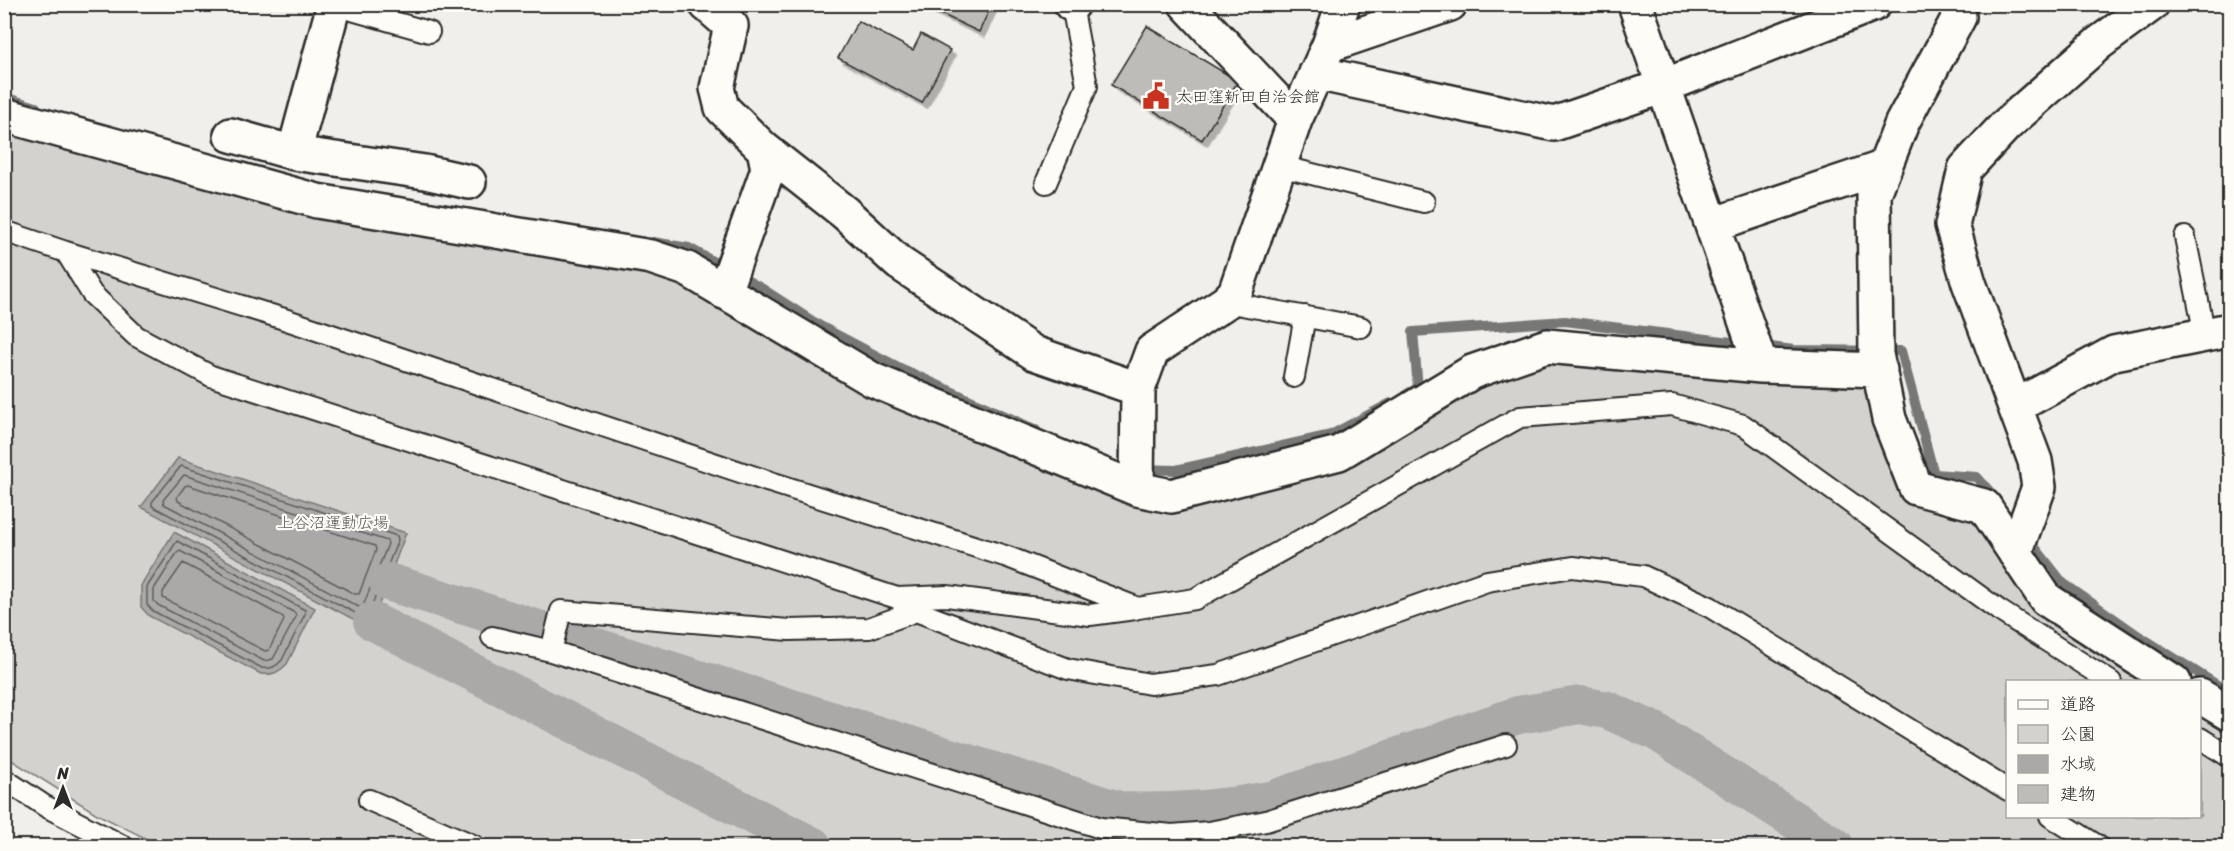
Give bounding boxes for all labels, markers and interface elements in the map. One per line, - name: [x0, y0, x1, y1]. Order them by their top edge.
- public building icon: 太田窪新田自治会館: [1141, 81, 1171, 111]
- place label: 太田窪新田自治会館: [1176, 82, 1320, 111]
- park label: 上谷沼運動広場: [277, 508, 389, 537]
- legend: [2006, 680, 2201, 818]
- text: 道路: [2060, 688, 2096, 720]
- text: 公園: [2060, 718, 2096, 750]
- text: 水域: [2060, 748, 2096, 780]
- north arrow: [33, 758, 93, 818]
- text: N: [56, 759, 69, 788]
- text: 建物: [2060, 778, 2096, 810]

